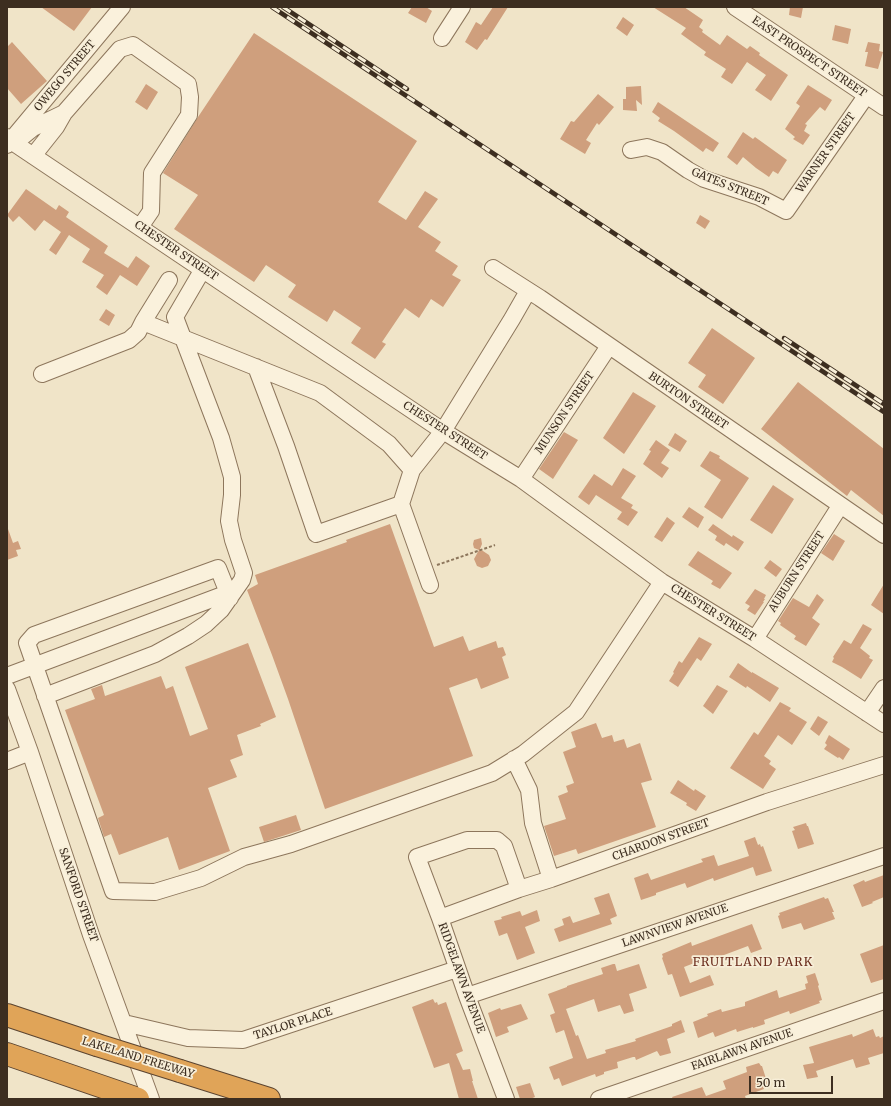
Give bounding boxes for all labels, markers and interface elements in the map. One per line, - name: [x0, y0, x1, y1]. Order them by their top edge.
- street label: EAST PROSPECT STREET: [749, 14, 869, 100]
- street label: OWEGO STREET: [32, 38, 98, 114]
- street label: WARNER STREET: [793, 111, 859, 195]
- street label: GATES STREET: [689, 165, 771, 209]
- street label: CHESTER STREET: [132, 218, 220, 284]
- street label: MUNSON STREET: [533, 369, 597, 457]
- street label: BURTON STREET: [646, 370, 730, 432]
- street label: CHESTER STREET: [400, 399, 490, 463]
- street label: AUBURN STREET: [766, 529, 828, 615]
- street label: CHESTER STREET: [668, 582, 758, 644]
- street label: CHARDON STREET: [611, 816, 711, 864]
- street label: SANFORD STREET: [56, 846, 100, 944]
- street label: LAWNVIEW AVENUE: [620, 902, 730, 950]
- street label: RIDGELAWN AVENUE: [435, 921, 487, 1035]
- district label: FRUITLAND PARK: [693, 956, 813, 970]
- street label: TAYLOR PLACE: [252, 1005, 334, 1043]
- street label: FAIRLAWN AVENUE: [689, 1026, 795, 1074]
- street label: LAKELAND FREEWAY: [80, 1035, 196, 1081]
- scale bar: [751, 1068, 835, 1094]
- text: 50 m: [756, 1075, 785, 1090]

